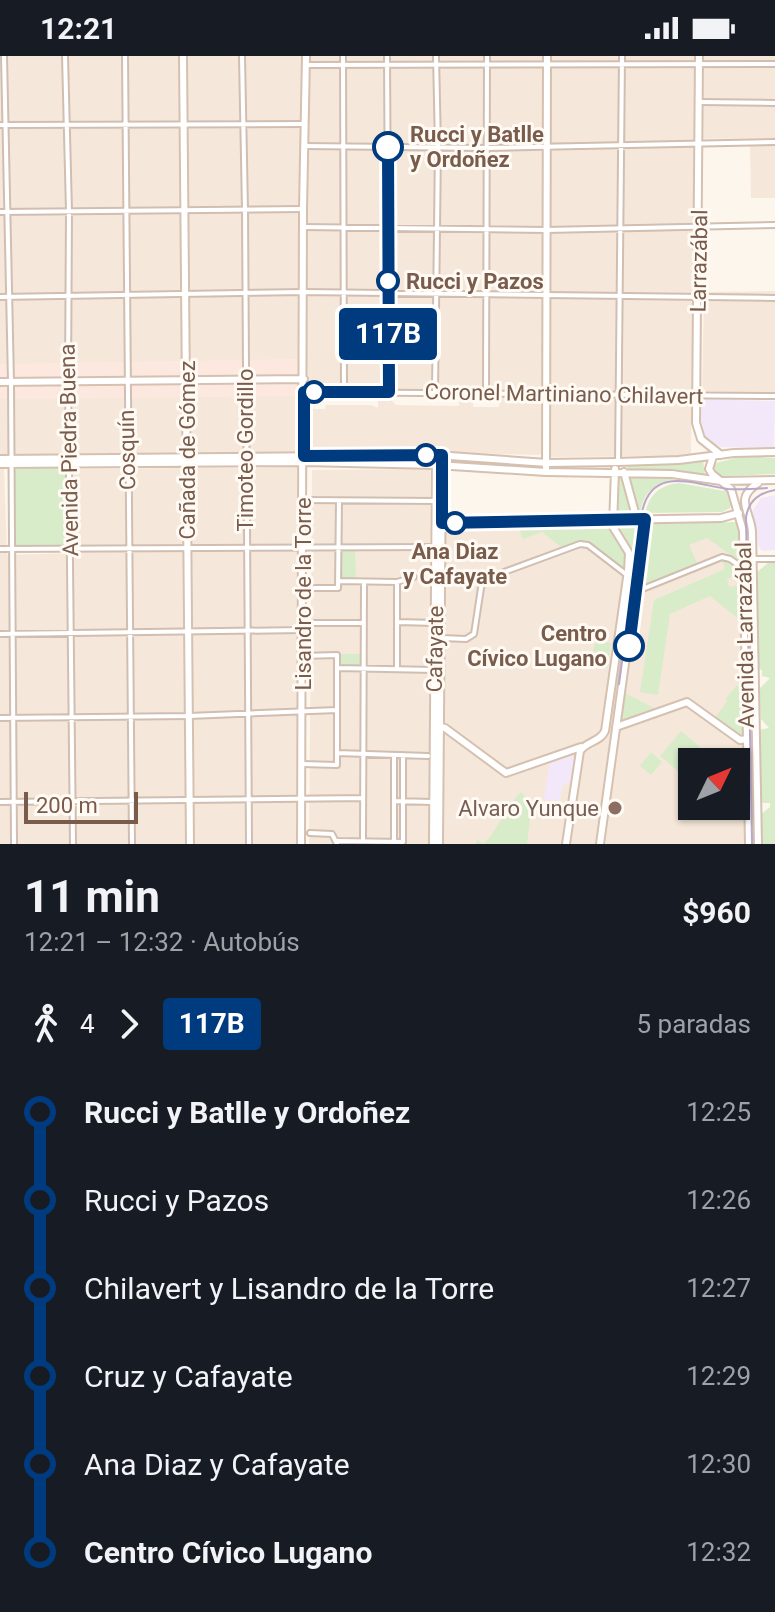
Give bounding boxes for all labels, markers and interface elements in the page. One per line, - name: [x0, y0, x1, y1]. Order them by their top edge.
- text: 12:21: [40, 11, 117, 46]
- place label: Rucci y Batlle y Ordoñez: [410, 122, 544, 172]
- marker: Rucci y Batlle y Ordoñez: [373, 132, 403, 162]
- street label: Larrazábal: [686, 209, 712, 313]
- place label: Rucci y Pazos: [406, 269, 544, 294]
- marker: Rucci y Pazos: [377, 270, 399, 292]
- line badge: 117B: [332, 308, 444, 360]
- text: 117B: [355, 317, 421, 350]
- street label: Avenida Piedra Buena: [55, 343, 83, 557]
- street label: Cañada de Gómez: [175, 360, 200, 540]
- street label: Timoteo Gordillo: [233, 369, 258, 531]
- street label: Coronel Martiniano Chilavert: [424, 379, 704, 409]
- unlabelled marker: [303, 381, 325, 403]
- street label: Cosquín: [114, 410, 140, 490]
- unlabelled marker: [415, 444, 437, 466]
- street label: Lisandro de la Torre: [291, 497, 316, 691]
- marker: Ana Diaz y Cafayate: [444, 512, 466, 534]
- place label: Ana Diaz y Cafayate: [403, 539, 507, 589]
- street label: Avenida Larrazábal: [731, 542, 759, 728]
- street label: Cafayate: [422, 605, 448, 693]
- place label: Centro Cívico Lugano: [467, 621, 607, 671]
- marker: Centro Cívico Lugano: [614, 631, 644, 661]
- north arrow: [678, 748, 750, 820]
- map controls: [678, 748, 750, 820]
- scale bar: [24, 788, 138, 824]
- text: 200 m: [36, 793, 98, 818]
- place label: Alvaro Yunque: [458, 796, 599, 821]
- marker: Alvaro Yunque: [606, 799, 624, 817]
- text: 11 min: [24, 871, 160, 923]
- text: $960: [682, 895, 751, 930]
- text: 12:21 – 12:32 · Autobús: [24, 927, 300, 957]
- icon: walk: [24, 1002, 68, 1046]
- icon: forward: [107, 1002, 151, 1046]
- text: 117B: [179, 1007, 245, 1040]
- text: 4: [80, 1009, 95, 1039]
- text: 5 paradas: [637, 1009, 751, 1039]
- text: Rucci y Batlle y Ordoñez: [84, 1095, 410, 1130]
- text: 12:25: [686, 1097, 751, 1127]
- text: Rucci y Pazos: [84, 1183, 269, 1218]
- text: 12:26: [686, 1185, 751, 1215]
- text: Chilavert y Lisandro de la Torre: [84, 1271, 494, 1306]
- text: 12:27: [686, 1273, 751, 1303]
- text: Cruz y Cafayate: [84, 1359, 293, 1394]
- text: 12:29: [686, 1361, 751, 1391]
- text: Ana Diaz y Cafayate: [84, 1447, 350, 1482]
- text: 12:30: [686, 1449, 751, 1479]
- text: Centro Cívico Lugano: [84, 1535, 372, 1570]
- text: 12:32: [686, 1537, 751, 1567]

